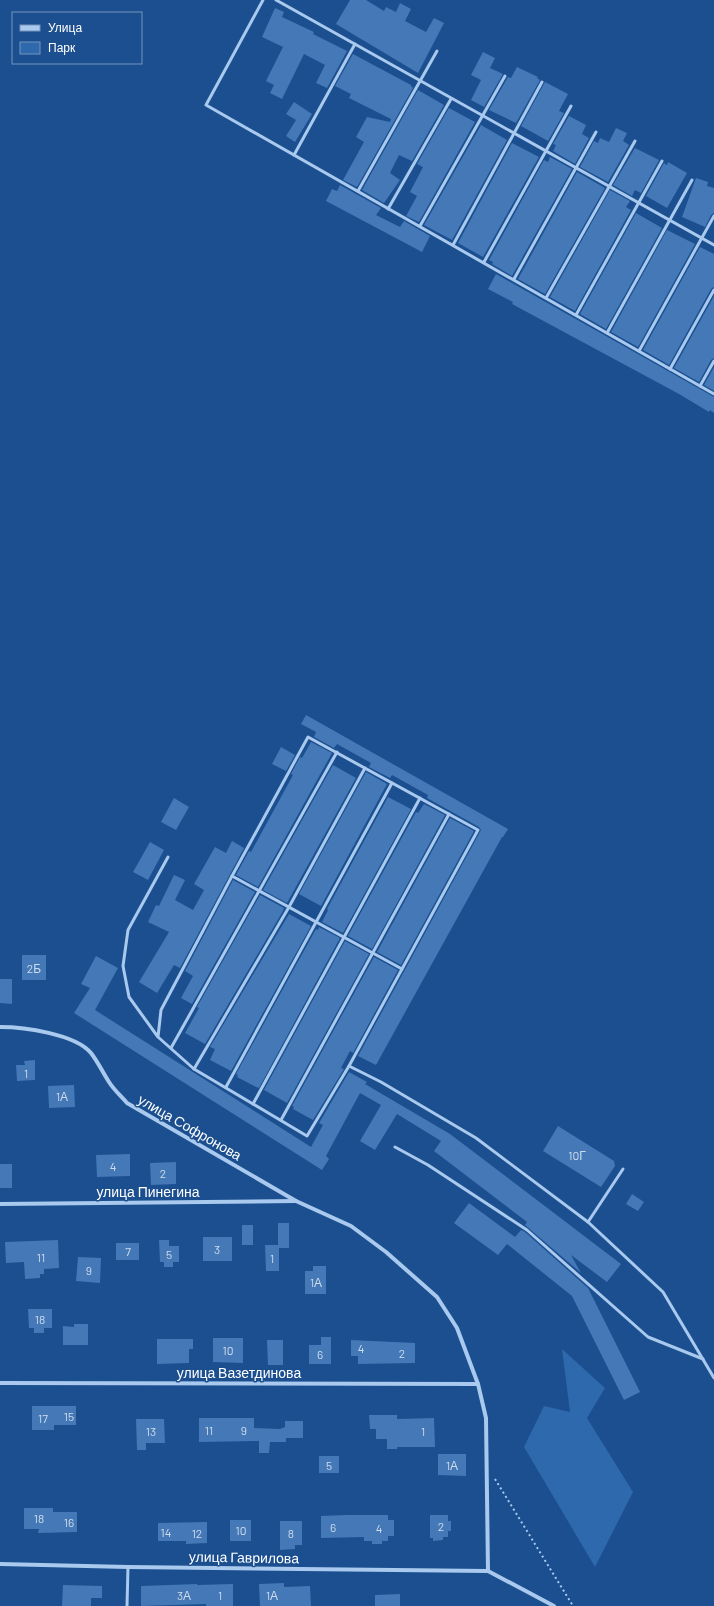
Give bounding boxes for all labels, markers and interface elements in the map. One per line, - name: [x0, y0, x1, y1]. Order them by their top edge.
- legend: [12, 12, 142, 64]
- text: Улица: [48, 20, 82, 35]
- text: Парк: [48, 40, 76, 55]
- house number: 2Б: [27, 961, 41, 975]
- house number: 1: [24, 1066, 28, 1080]
- house number: 1А: [56, 1089, 68, 1103]
- street label: улица Софронова: [135, 1090, 245, 1164]
- house number: 10Г: [568, 1148, 586, 1162]
- house number: 4: [110, 1159, 116, 1173]
- house number: 2: [160, 1166, 166, 1180]
- street label: улица Пинегина: [96, 1183, 200, 1200]
- house number: 3: [214, 1242, 220, 1256]
- house number: 7: [125, 1244, 131, 1258]
- house number: 5: [166, 1247, 172, 1261]
- house number: 11: [37, 1250, 45, 1264]
- house number: 1: [270, 1251, 274, 1265]
- house number: 9: [86, 1263, 92, 1277]
- house number: 1А: [310, 1275, 322, 1289]
- house number: 18: [35, 1312, 45, 1326]
- house number: 4: [358, 1341, 364, 1355]
- house number: 10: [223, 1343, 233, 1357]
- house number: 2: [399, 1346, 405, 1360]
- house number: 6: [317, 1347, 323, 1361]
- street label: улица Вазетдинова: [177, 1364, 301, 1381]
- house number: 15: [64, 1409, 74, 1423]
- house number: 17: [38, 1411, 48, 1425]
- house number: 11: [205, 1423, 213, 1437]
- house number: 9: [241, 1423, 247, 1437]
- house number: 13: [146, 1424, 156, 1438]
- house number: 1: [421, 1424, 425, 1438]
- house number: 5: [326, 1458, 332, 1472]
- house number: 1А: [446, 1458, 458, 1472]
- house number: 18: [34, 1511, 44, 1525]
- house number: 16: [64, 1515, 74, 1529]
- house number: 2: [438, 1519, 444, 1533]
- house number: 6: [330, 1520, 336, 1534]
- house number: 4: [376, 1521, 382, 1535]
- house number: 10: [236, 1523, 246, 1537]
- house number: 14: [161, 1525, 171, 1539]
- house number: 12: [192, 1526, 202, 1540]
- house number: 8: [288, 1526, 294, 1540]
- street label: улица Гаврилова: [189, 1548, 299, 1566]
- house number: 3А: [177, 1588, 191, 1602]
- house number: 1: [218, 1588, 222, 1602]
- house number: 1А: [266, 1588, 278, 1602]

